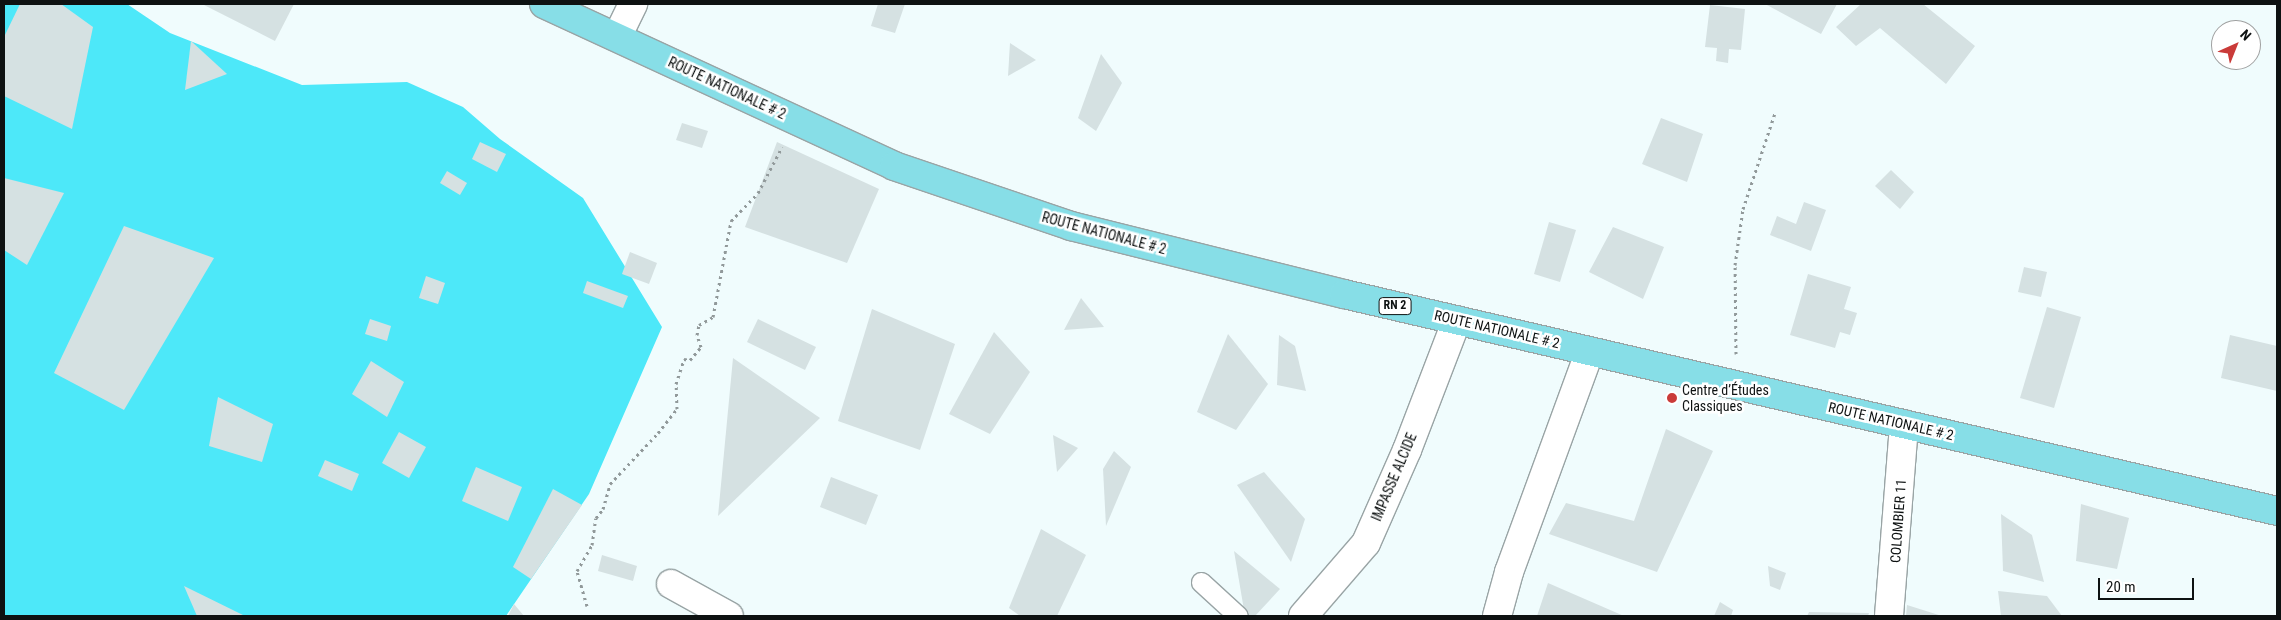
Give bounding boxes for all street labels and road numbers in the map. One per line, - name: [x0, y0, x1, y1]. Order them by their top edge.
- street label: ROUTE NATIONALE # 2: [666, 53, 788, 123]
- street label: ROUTE NATIONALE # 2: [1040, 208, 1168, 258]
- road number: RN 2: [1378, 296, 1412, 316]
- street label: ROUTE NATIONALE # 2: [1433, 306, 1561, 352]
- street label: ROUTE NATIONALE # 2: [1827, 398, 1955, 444]
- street label: IMPASSE ALCIDE: [1368, 430, 1420, 524]
- street label: COLOMBIER 11: [1887, 478, 1909, 564]

